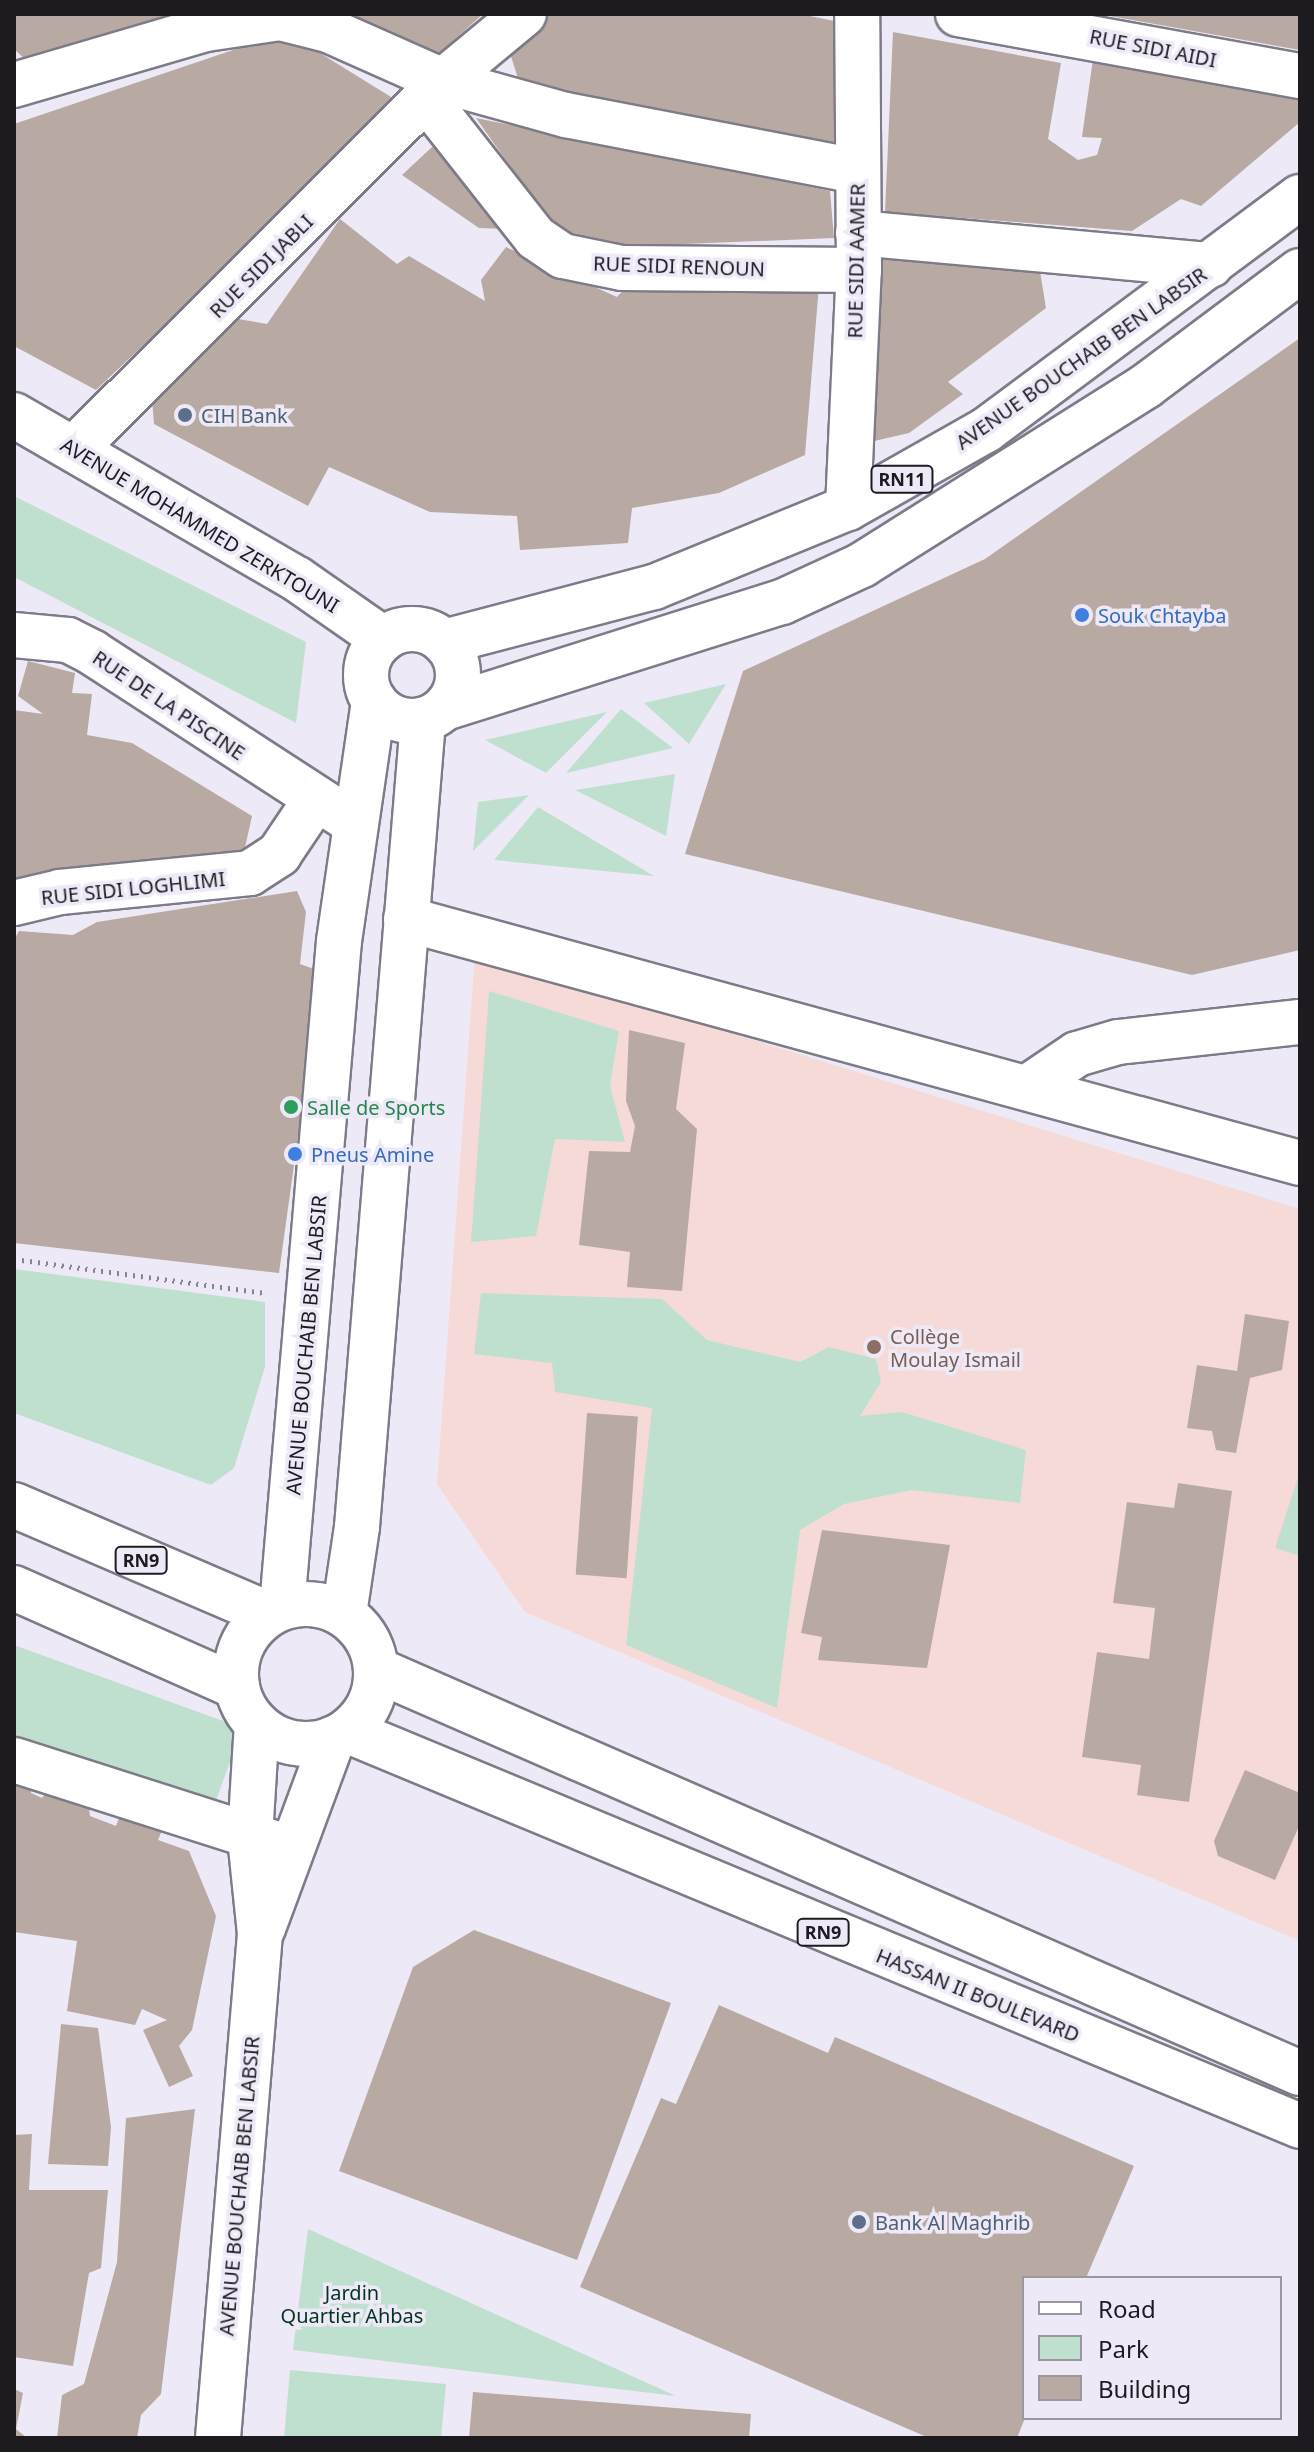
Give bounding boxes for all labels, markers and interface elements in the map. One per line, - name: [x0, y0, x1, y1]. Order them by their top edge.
- street label: RUE SIDI AIDI: [1088, 24, 1218, 72]
- street label: RUE SIDI AAMER: [843, 183, 869, 339]
- street label: RUE SIDI JABLI: [204, 209, 318, 323]
- street label: RUE SIDI RENOUN: [593, 251, 765, 281]
- street label: AVENUE BOUCHAIB BEN LABSIR: [951, 262, 1211, 454]
- place label: CIH Bank: [201, 403, 288, 427]
- marker: CIH Bank: [176, 406, 194, 424]
- street label: AVENUE MOHAMMED ZERKTOUNI: [57, 432, 343, 618]
- road number: RN11: [870, 465, 934, 493]
- place label: Souk Chtayba: [1098, 603, 1226, 627]
- marker: Souk Chtayba: [1073, 606, 1091, 624]
- street label: RUE DE LA PISCINE: [88, 645, 250, 765]
- street label: RUE SIDI LOGHLIMI: [40, 866, 226, 910]
- place label: Salle de Sports: [307, 1095, 445, 1119]
- marker: Salle de Sports: [282, 1098, 300, 1116]
- place label: Pneus Amine: [311, 1142, 434, 1166]
- marker: Pneus Amine: [286, 1145, 304, 1163]
- street label: AVENUE BOUCHAIB BEN LABSIR: [281, 1194, 331, 1496]
- place label: Collège Moulay Ismail: [890, 1324, 1021, 1371]
- marker: Collège Moulay Ismail: [865, 1338, 883, 1356]
- road number: RN9: [113, 1546, 169, 1574]
- road number: RN9: [795, 1918, 851, 1946]
- street label: HASSAN II BOULEVARD: [873, 1943, 1083, 2047]
- street label: AVENUE BOUCHAIB BEN LABSIR: [214, 2035, 264, 2337]
- place label: Bank Al Maghrib: [875, 2210, 1030, 2234]
- marker: Bank Al Maghrib: [850, 2213, 868, 2231]
- legend: [1022, 2276, 1282, 2420]
- park label: Jardin Quartier Ahbas: [281, 2281, 423, 2328]
- text: Road: [1098, 2292, 1156, 2325]
- text: Park: [1098, 2332, 1149, 2365]
- text: Building: [1098, 2372, 1191, 2405]

